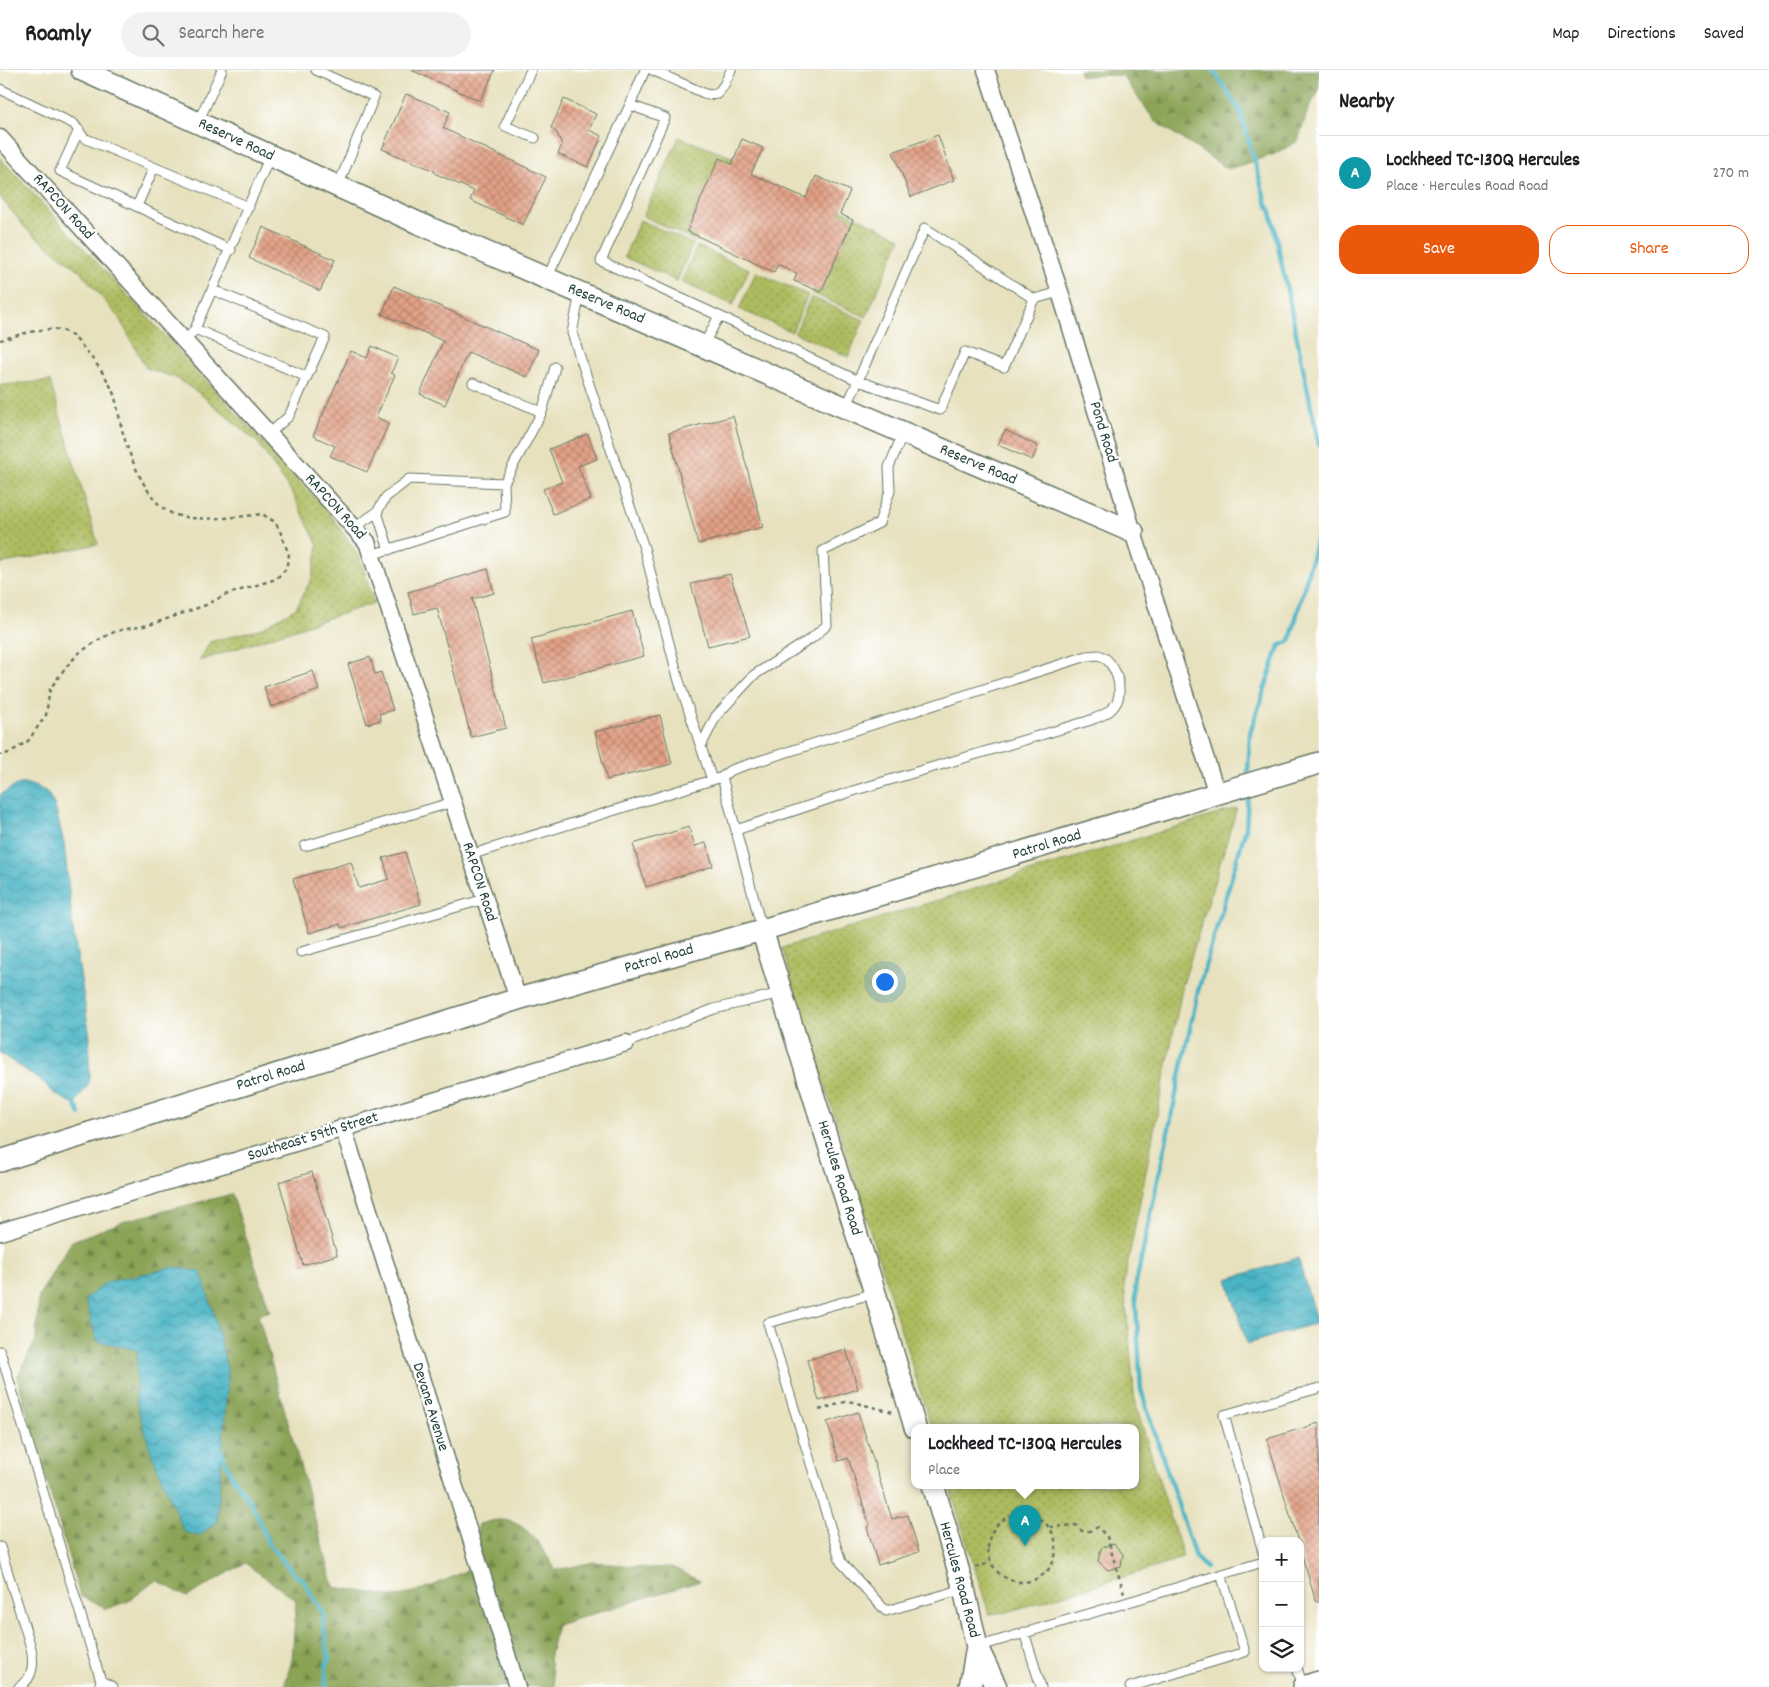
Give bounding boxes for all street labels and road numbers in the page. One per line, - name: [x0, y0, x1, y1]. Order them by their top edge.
- street label: Reserve Road: [194, 112, 278, 168]
- street label: RAPCON Road: [27, 169, 99, 245]
- street label: Reserve Road: [564, 277, 648, 331]
- street label: Pond Road: [1083, 399, 1123, 465]
- street label: Reserve Road: [936, 438, 1020, 492]
- street label: RAPCON Road: [299, 469, 371, 545]
- street label: Patrol Road: [1010, 824, 1084, 866]
- street label: RAPCON Road: [455, 839, 503, 925]
- street label: Patrol Road: [622, 938, 696, 980]
- street label: Patrol Road: [234, 1055, 308, 1097]
- street label: Southeast 59th Street: [245, 1106, 381, 1168]
- street label: Hercules Road Road: [811, 1118, 867, 1238]
- street label: Devane Avenue: [406, 1360, 454, 1454]
- street label: Hercules Road Road: [932, 1519, 986, 1641]

